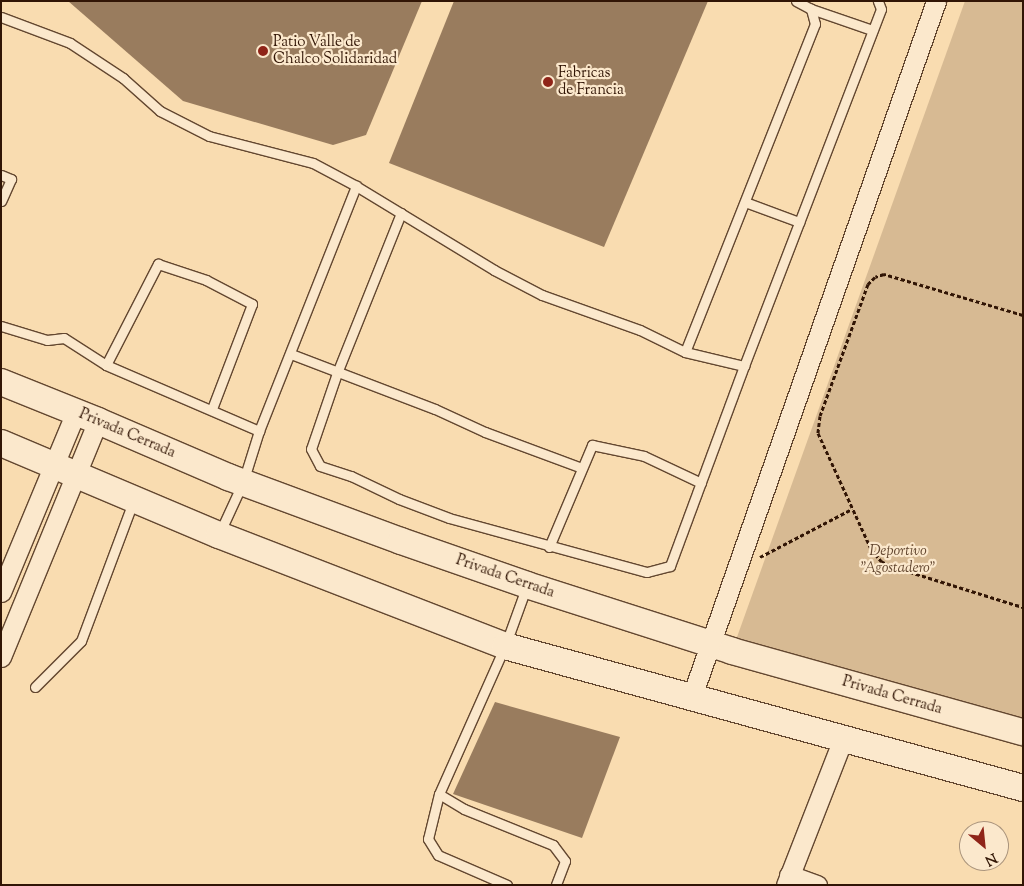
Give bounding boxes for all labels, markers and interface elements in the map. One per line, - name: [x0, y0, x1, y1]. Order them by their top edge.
- place label: Patio Valle de Chalco Solidaridad: [273, 33, 397, 68]
- marker: Patio Valle de Chalco Solidaridad: [257, 45, 269, 57]
- place label: Fabricas de Francia: [558, 64, 624, 99]
- marker: Fabricas de Francia: [542, 76, 554, 88]
- street label: Privada Cerrada: [76, 406, 178, 462]
- park label: Deportivo "Agostadero": [860, 542, 936, 577]
- street label: Privada Cerrada: [453, 552, 557, 602]
- street label: Privada Cerrada: [840, 673, 944, 719]
- north arrow: [959, 821, 1009, 871]
- text: N: [981, 847, 1000, 870]

